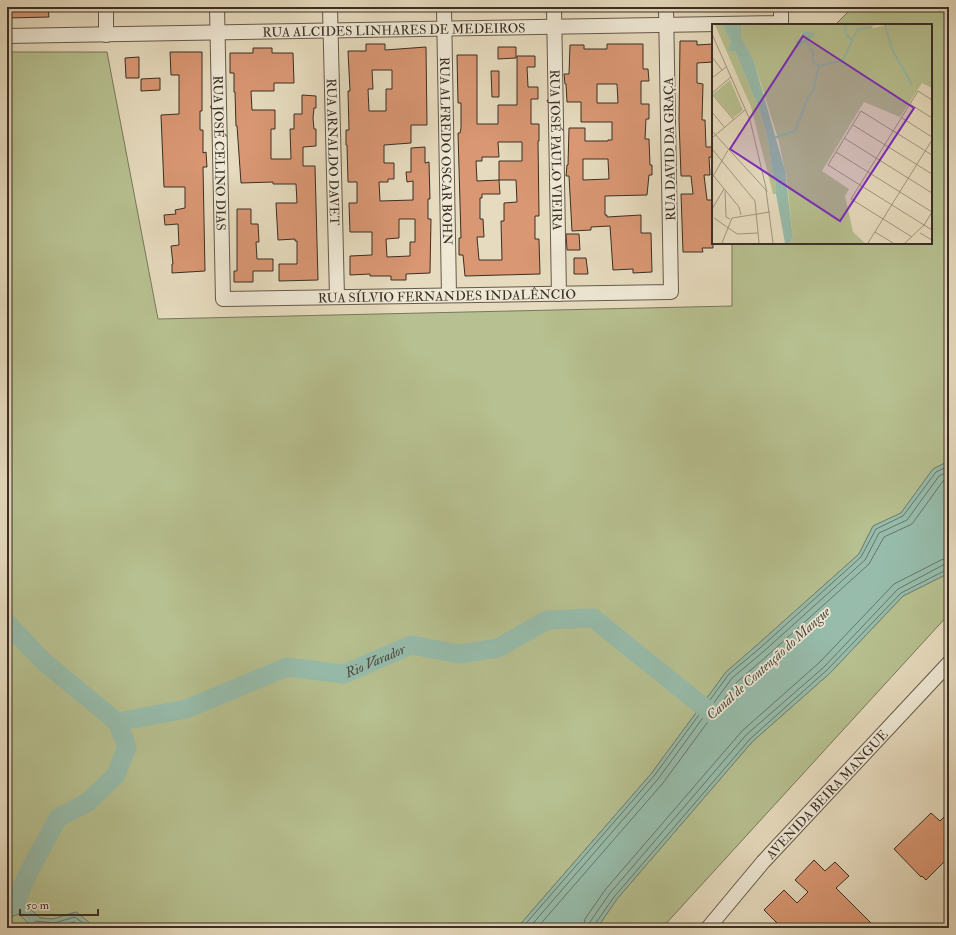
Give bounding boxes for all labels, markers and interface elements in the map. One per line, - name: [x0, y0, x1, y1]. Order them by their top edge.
- street label: RUA ALCIDES LINHARES DE MEDEIROS: [262, 20, 526, 41]
- inset map: [712, 24, 932, 244]
- street label: RUA ALFREDO OSCAR BOHN: [436, 57, 455, 245]
- street label: RUA JOSÉ PAULO VIEIRA: [546, 69, 565, 231]
- street label: RUA JOSÉ CELINO DIAS: [209, 75, 229, 231]
- street label: RUA DAVID DA GRAÇA: [661, 76, 679, 221]
- street label: RUA ARNALDO DAVET: [323, 78, 342, 226]
- street label: RUA SÍLVIO FERNANDES INDALÊNCIO: [318, 286, 576, 307]
- water label: Canal de Contenção do Mangue: [703, 603, 834, 723]
- water label: Rio Varador: [342, 640, 409, 682]
- street label: AVENIDA BEIRA MANGUE: [762, 727, 892, 863]
- scale bar: [20, 891, 98, 917]
- text: 50 m: [26, 898, 50, 913]

